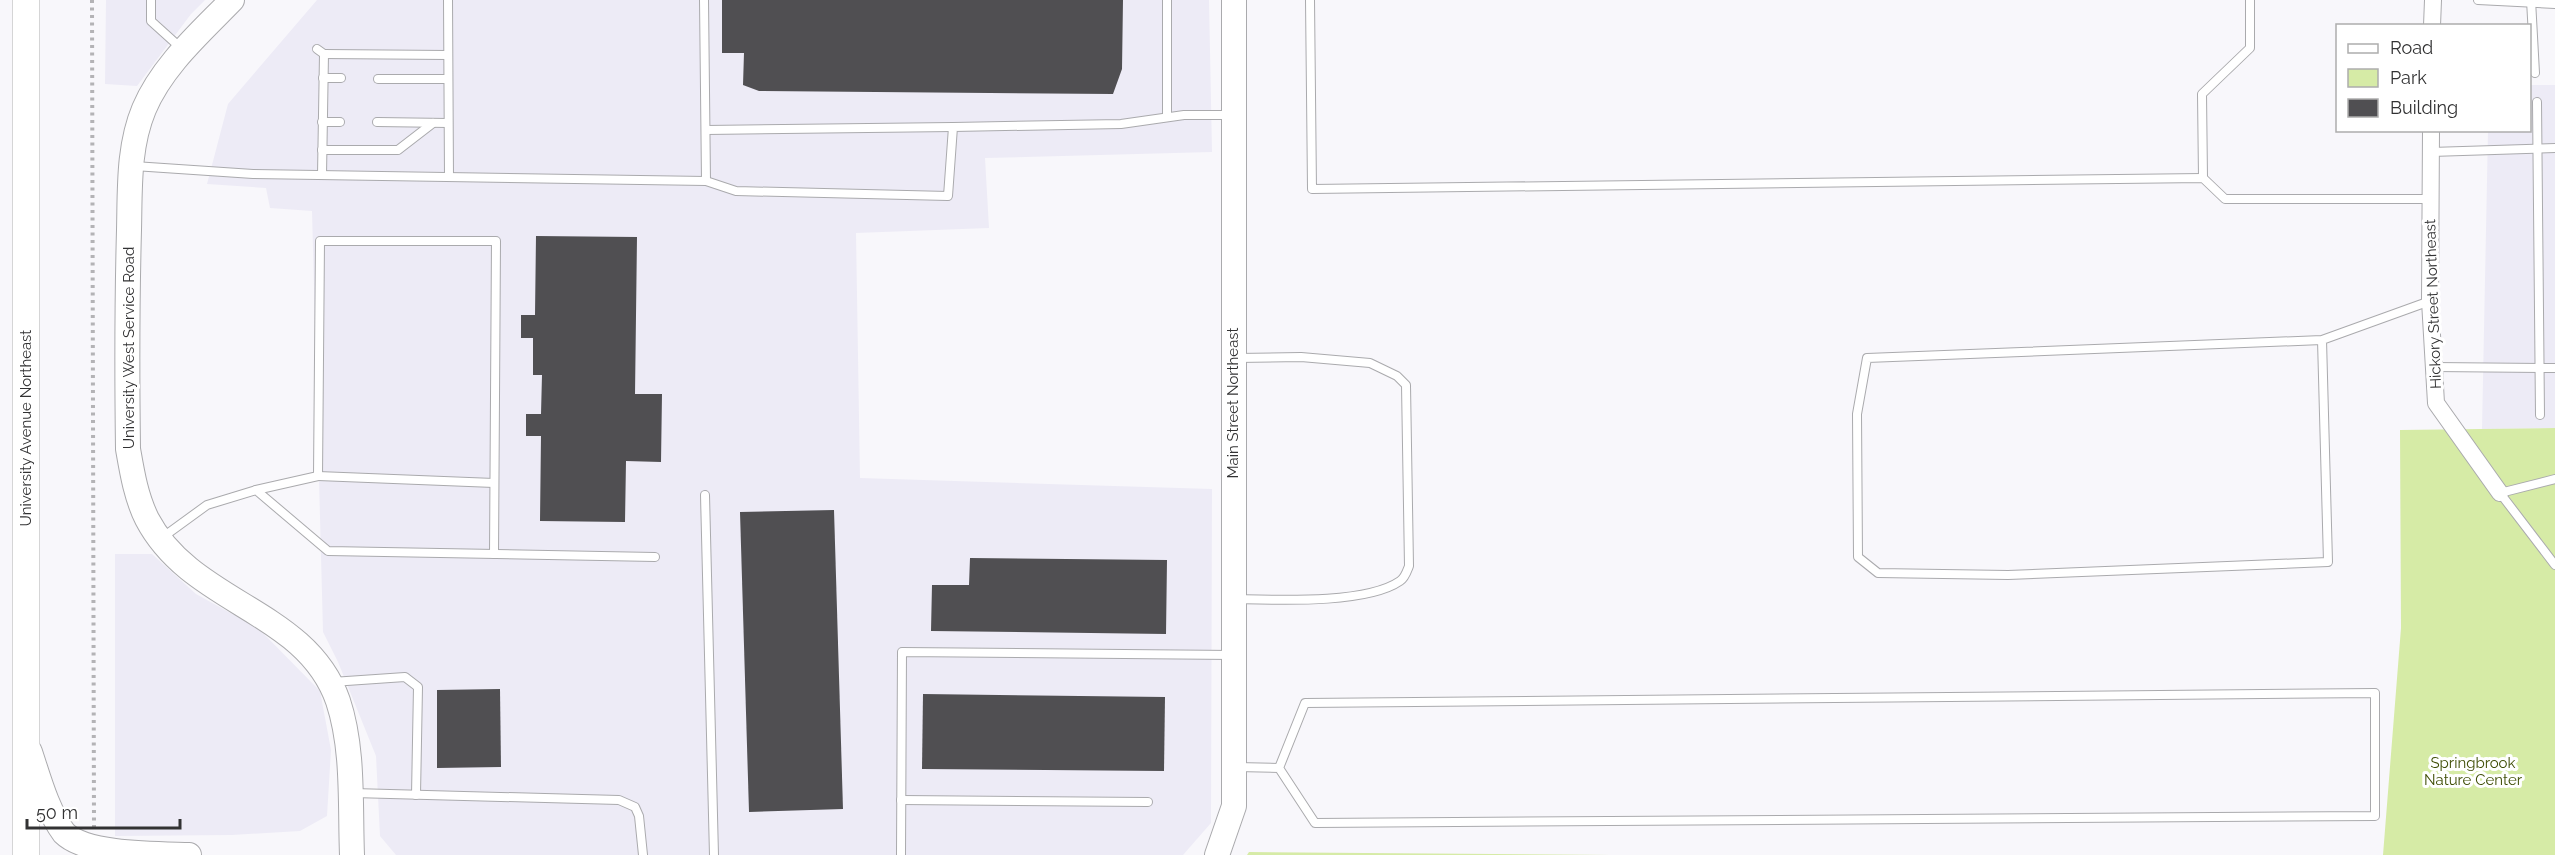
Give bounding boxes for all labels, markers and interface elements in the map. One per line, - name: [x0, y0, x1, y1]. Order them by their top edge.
- legend: [2336, 24, 2531, 132]
- text: Road: [2390, 37, 2433, 58]
- text: Park: [2390, 67, 2427, 88]
- text: Building: [2390, 97, 2458, 118]
- street label: Hickory Street Northeast: [2421, 219, 2445, 389]
- street label: University West Service Road: [120, 247, 138, 449]
- street label: Main Street Northeast: [1224, 327, 1242, 479]
- street label: University Avenue Northeast: [17, 330, 35, 526]
- park label: Springbrook Nature Center: [2424, 754, 2523, 789]
- scale bar: [27, 792, 180, 830]
- text: 50 m: [36, 802, 78, 823]

